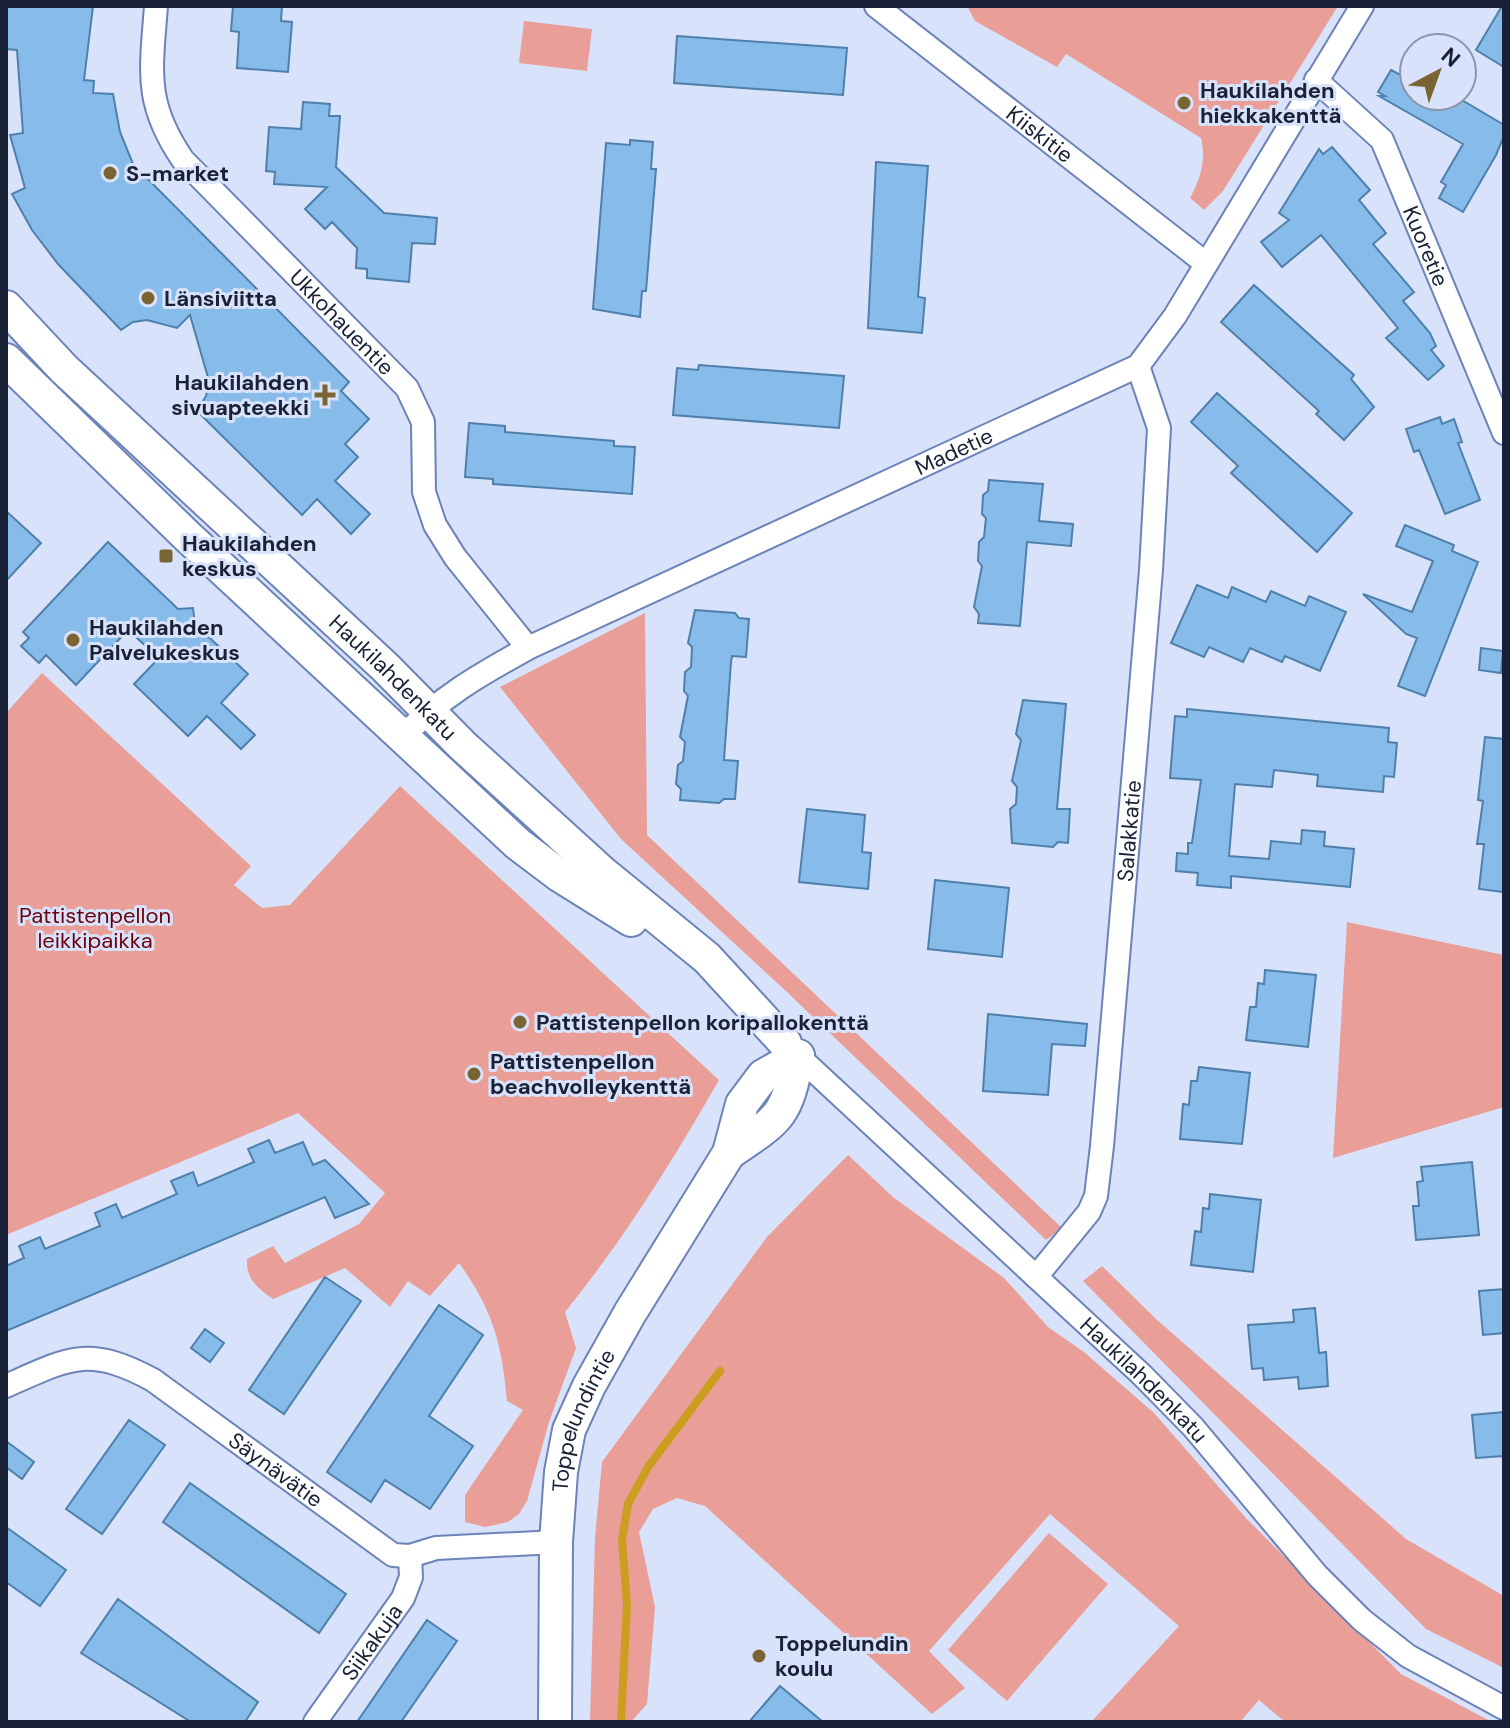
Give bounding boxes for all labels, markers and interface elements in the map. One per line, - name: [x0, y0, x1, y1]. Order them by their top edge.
- north arrow: [1398, 32, 1478, 112]
- text: N: [1435, 41, 1466, 73]
- place label: Haukilahden hiekkakenttä: [1200, 76, 1341, 130]
- marker: Haukilahden hiekkakenttä: [1175, 94, 1193, 112]
- street label: Kiiskitie: [1000, 99, 1079, 170]
- place label: S-market: [126, 159, 229, 188]
- marker: S-market: [101, 164, 119, 182]
- street label: Kuoretie: [1396, 202, 1455, 291]
- street label: Ukkohauentie: [283, 263, 400, 382]
- place label: Länsiviitta: [164, 284, 277, 313]
- marker: Länsiviitta: [139, 289, 157, 307]
- place label: Haukilahden sivuapteekki: [171, 368, 309, 422]
- marker: Haukilahden sivuapteekki: [316, 386, 334, 404]
- street label: Madetie: [910, 421, 998, 482]
- place label: Haukilahden keskus: [182, 529, 317, 583]
- marker: Haukilahden keskus: [157, 547, 175, 565]
- street label: Haukilahdenkatu: [323, 608, 463, 747]
- place label: Haukilahden Palvelukeskus: [89, 613, 240, 667]
- marker: Haukilahden Palvelukeskus: [64, 631, 82, 649]
- street label: Salakkatie: [1111, 779, 1148, 883]
- park label: Pattistenpellon leikkipaikka: [19, 901, 171, 955]
- place label: Pattistenpellon koripallokenttä: [536, 1008, 869, 1037]
- marker: Pattistenpellon koripallokenttä: [511, 1013, 529, 1031]
- place label: Pattistenpellon beachvolleykenttä: [490, 1047, 691, 1101]
- marker: Pattistenpellon beachvolleykenttä: [465, 1065, 483, 1083]
- street label: Haukilahdenkatu: [1074, 1311, 1214, 1449]
- street label: Toppelundintie: [546, 1344, 622, 1493]
- street label: Säynävätie: [223, 1426, 328, 1514]
- street label: Siikakuja: [335, 1598, 409, 1686]
- place label: Toppelundin koulu: [775, 1629, 909, 1683]
- marker: Toppelundin koulu: [750, 1647, 768, 1665]

